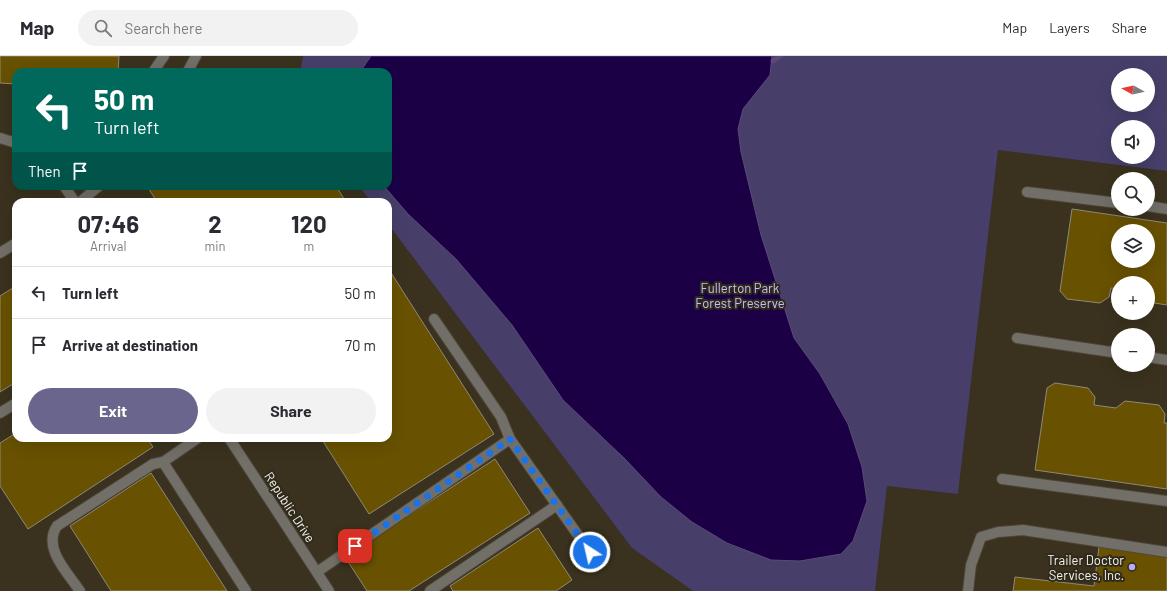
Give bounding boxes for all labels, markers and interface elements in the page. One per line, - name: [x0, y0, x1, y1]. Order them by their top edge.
- search box: [78, 10, 358, 46]
- text: Map: [20, 16, 54, 39]
- icon: search: [92, 17, 114, 39]
- text: Search here: [124, 19, 202, 37]
- text: Map: [1002, 19, 1027, 36]
- text: Layers: [1049, 19, 1090, 36]
- text: Share: [1112, 19, 1147, 36]
- north arrow: [1111, 68, 1155, 112]
- map controls: [1111, 68, 1155, 372]
- text: 50 m: [94, 82, 154, 116]
- icon: left: [28, 84, 80, 136]
- text: Turn left: [94, 116, 160, 138]
- button: sound: [1111, 120, 1155, 164]
- icon: arrive: [69, 160, 91, 182]
- text: Then: [28, 162, 61, 180]
- button: search: [1111, 172, 1155, 216]
- text: 07:46: [77, 209, 139, 238]
- text: 2: [208, 209, 222, 238]
- text: 120: [291, 209, 327, 238]
- button: layers: [1111, 224, 1155, 268]
- text: Arrival: [90, 238, 126, 254]
- text: min: [205, 238, 226, 254]
- text: m: [303, 238, 314, 254]
- button: +: [1111, 276, 1155, 320]
- park label: Fullerton Park Forest Preserve: [695, 280, 785, 311]
- icon: left: [28, 282, 50, 304]
- text: Turn left: [62, 284, 118, 302]
- text: 50 m: [344, 284, 376, 302]
- button: −: [1111, 328, 1155, 372]
- icon: arrive: [28, 334, 50, 356]
- text: Arrive at destination: [62, 336, 198, 354]
- text: 70 m: [345, 336, 376, 354]
- button: Exit: [28, 388, 198, 434]
- button: Share: [206, 388, 376, 434]
- street label: Republic Drive: [261, 469, 319, 545]
- pin: [338, 529, 372, 563]
- position arrow: [569, 531, 611, 573]
- icon: arrive: [344, 535, 366, 557]
- place label: Trailer Doctor Services, Inc.: [1047, 552, 1124, 583]
- marker: Trailer Doctor Services, Inc.: [1127, 562, 1137, 572]

